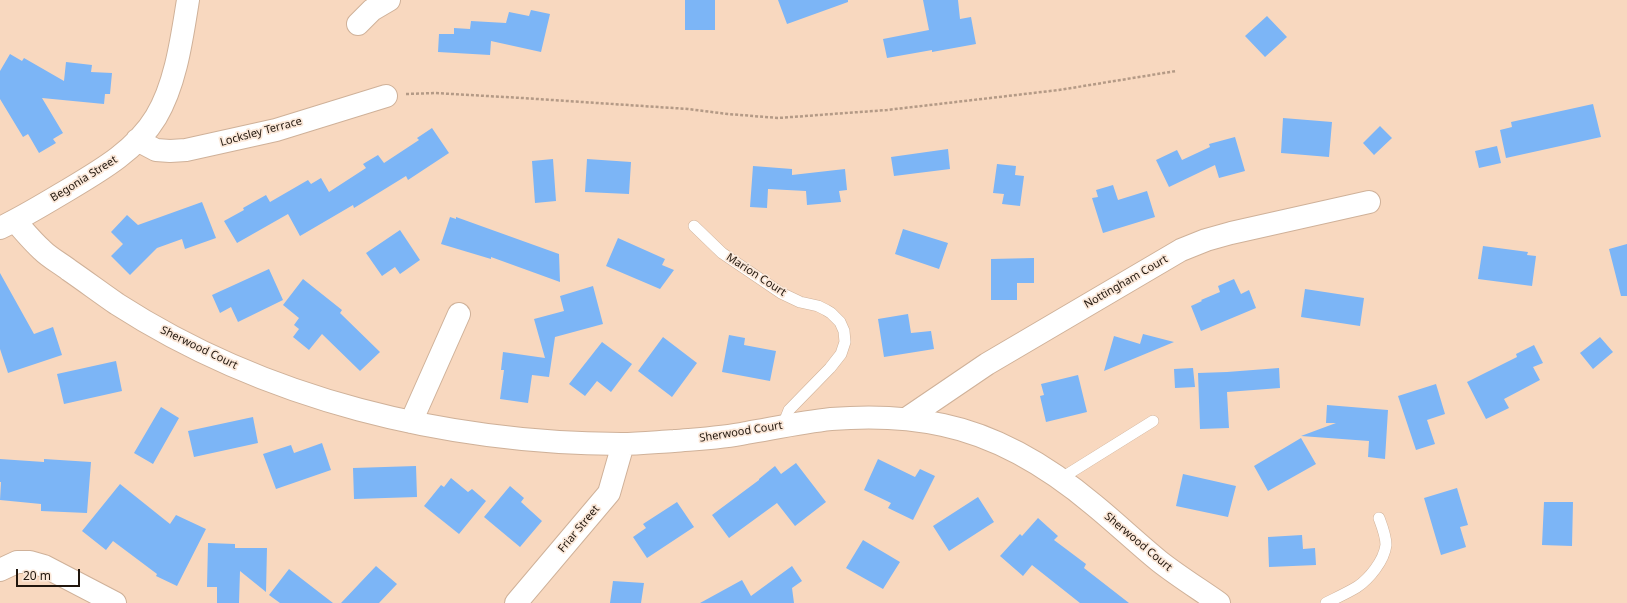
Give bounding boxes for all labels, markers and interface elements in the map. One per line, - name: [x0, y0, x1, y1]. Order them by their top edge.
- street label: Locksley Terrace: [219, 115, 303, 149]
- street label: Begonia Street: [48, 153, 120, 205]
- street label: Marion Court: [724, 251, 788, 299]
- street label: Nottingham Court: [1082, 253, 1170, 311]
- street label: Sherwood Court: [158, 324, 240, 372]
- street label: Sherwood Court: [698, 419, 784, 445]
- street label: Friar Street: [556, 503, 602, 555]
- street label: Sherwood Court: [1102, 510, 1174, 574]
- scale bar: [18, 561, 82, 587]
- text: 20 m: [23, 567, 51, 584]

